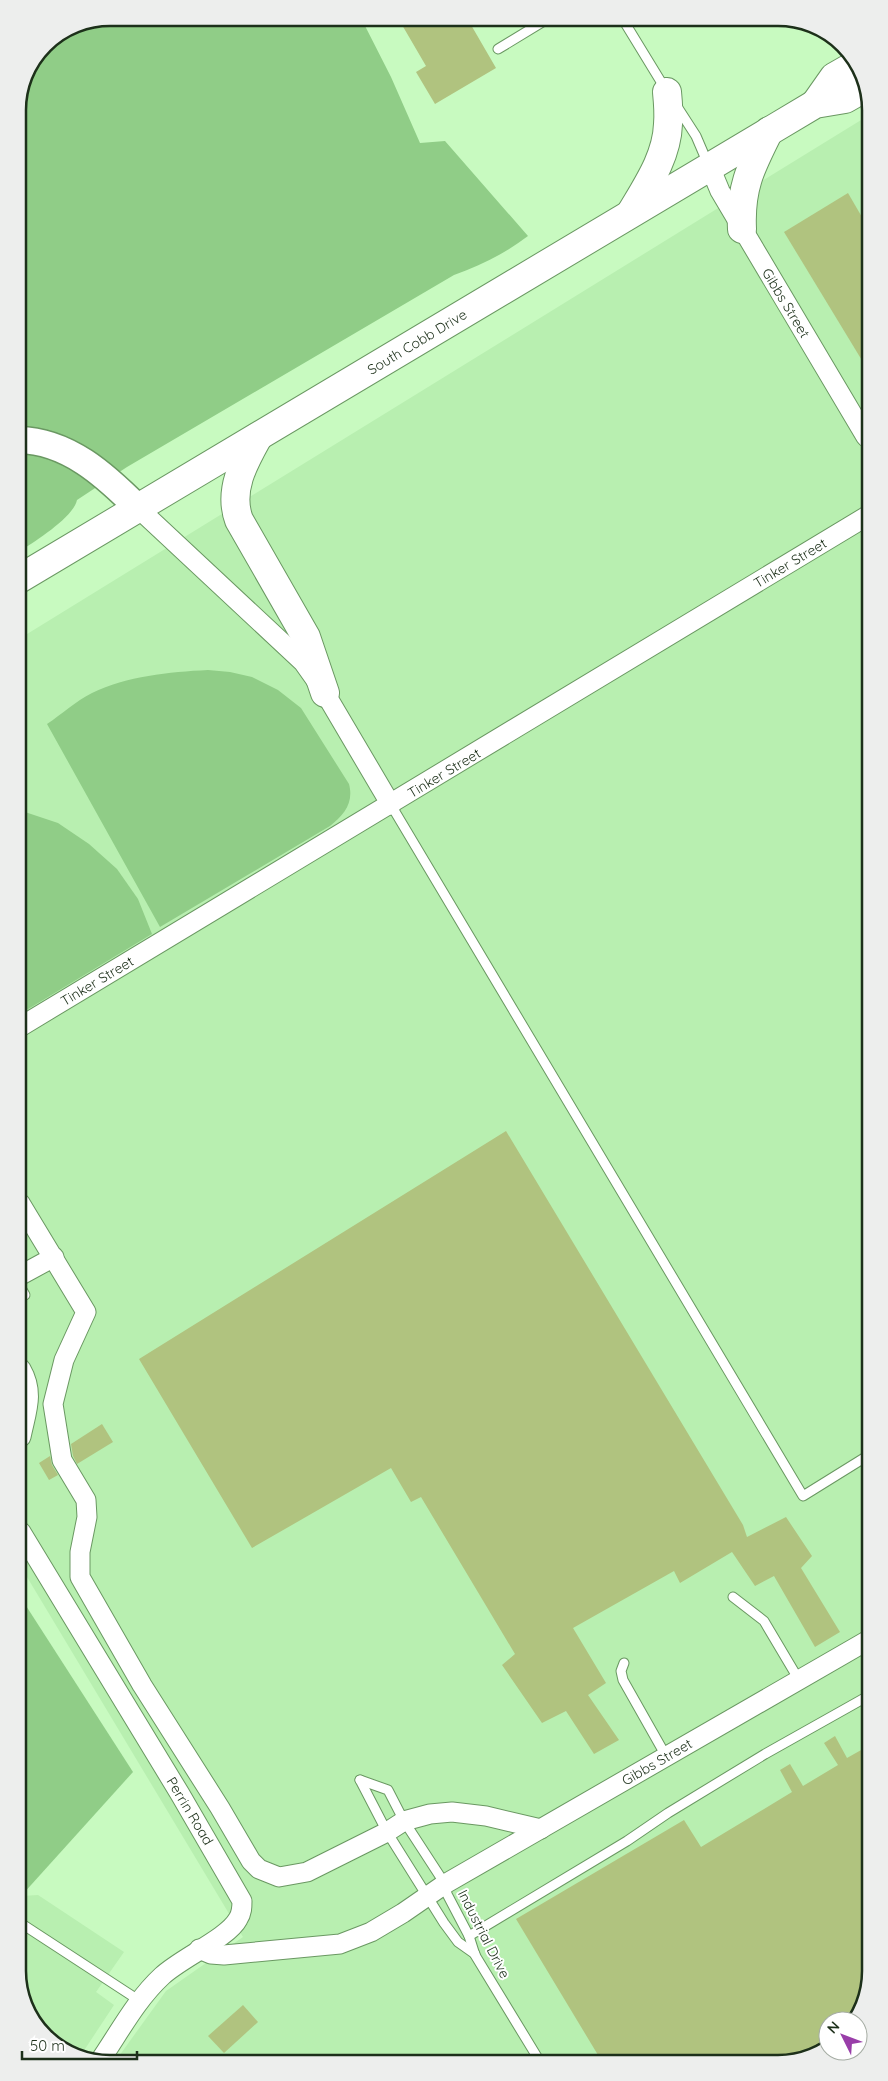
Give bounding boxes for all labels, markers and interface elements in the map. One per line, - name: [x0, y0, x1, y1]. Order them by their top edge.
- street label: Gibbs Street: [758, 265, 814, 341]
- street label: South Cobb Drive: [364, 305, 470, 379]
- street label: Tinker Street: [750, 534, 830, 592]
- street label: Tinker Street: [404, 744, 484, 802]
- street label: Tinker Street: [57, 952, 137, 1010]
- street label: Gibbs Street: [619, 1734, 696, 1789]
- street label: Perrin Road: [163, 1774, 217, 1848]
- street label: Industrial Drive: [454, 1887, 514, 1981]
- north arrow: [818, 2011, 868, 2061]
- text: N: [823, 2017, 843, 2037]
- scale bar: [22, 2028, 138, 2060]
- text: 50 m: [30, 2036, 65, 2055]

